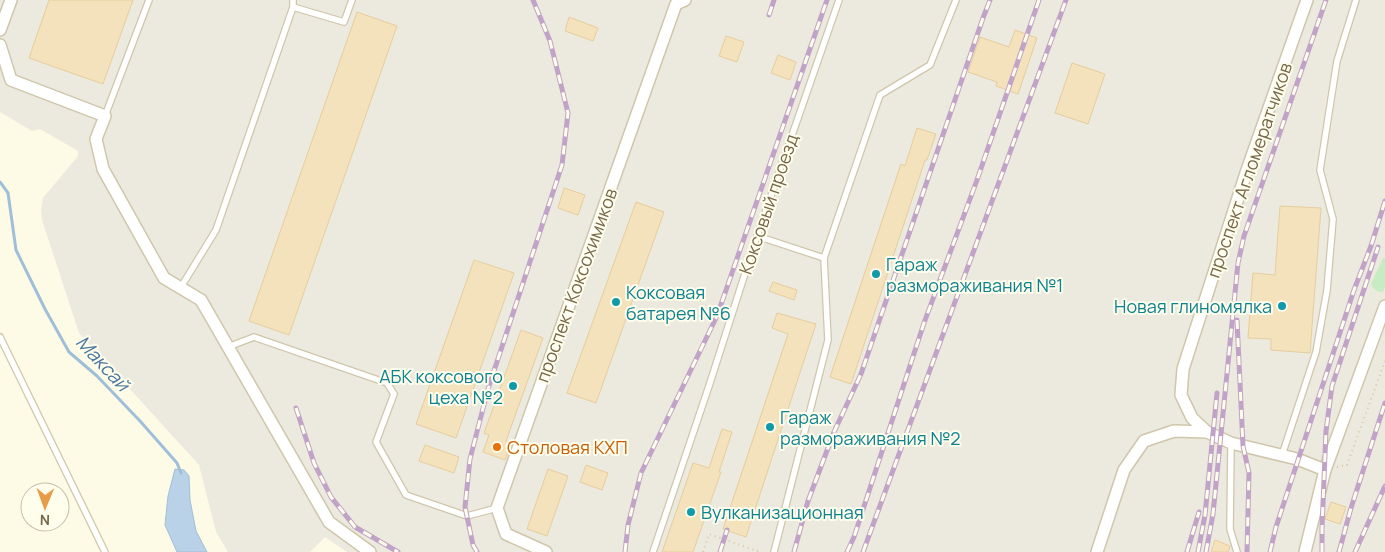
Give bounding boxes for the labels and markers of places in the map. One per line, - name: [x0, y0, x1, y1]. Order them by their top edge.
- place label: Гараж размораживания №1: [886, 252, 1063, 297]
- marker: Гараж размораживания №1: [870, 268, 882, 280]
- place label: Коксовая батарея №6: [626, 280, 731, 325]
- place label: Новая глиномялка: [1114, 294, 1272, 318]
- marker: Коксовая батарея №6: [610, 296, 622, 308]
- marker: Новая глиномялка: [1276, 300, 1288, 312]
- place label: АБК коксового цеха №2: [379, 364, 503, 409]
- marker: АБК коксового цеха №2: [507, 380, 519, 392]
- place label: Гараж размораживания №2: [780, 405, 961, 450]
- marker: Гараж размораживания №2: [764, 421, 776, 433]
- place label: Столовая КХП: [507, 435, 628, 459]
- marker: Столовая КХП: [491, 441, 503, 453]
- place label: Вулканизационная: [701, 500, 864, 524]
- marker: Вулканизационная: [685, 506, 697, 518]

